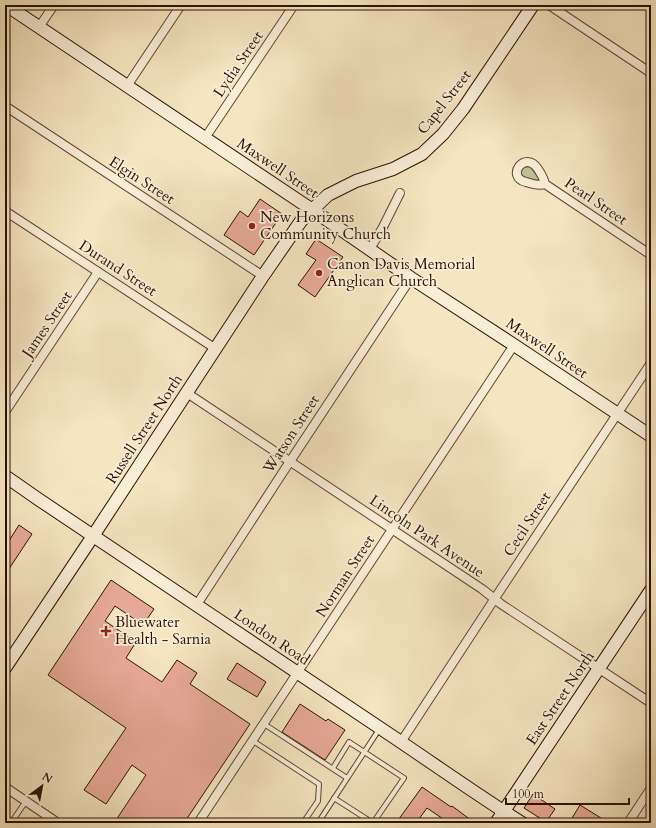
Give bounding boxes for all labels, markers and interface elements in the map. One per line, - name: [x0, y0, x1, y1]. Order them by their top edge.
- street label: Lydia Street: [209, 27, 268, 101]
- street label: Capel Street: [413, 65, 476, 138]
- street label: Maxwell Street: [233, 133, 323, 203]
- street label: Elgin Street: [105, 151, 179, 209]
- street label: Pearl Street: [561, 173, 631, 229]
- place label: New Horizons Community Church: [260, 207, 392, 244]
- marker: New Horizons Community Church: [247, 221, 257, 231]
- street label: Durand Street: [75, 235, 161, 301]
- place label: Canon Davis Memorial Anglican Church: [327, 254, 476, 291]
- marker: Canon Davis Memorial Anglican Church: [314, 268, 324, 278]
- street label: James Street: [16, 287, 77, 363]
- street label: Maxwell Street: [502, 313, 592, 383]
- street label: Russell Street North: [101, 370, 187, 488]
- street label: Watson Street: [258, 391, 324, 478]
- street label: Cecil Street: [499, 488, 555, 560]
- street label: Lincoln Park Avenue: [366, 490, 489, 582]
- street label: Norman Street: [311, 531, 379, 621]
- street label: London Road: [230, 604, 314, 670]
- place label: Bluewater Health - Sarnia: [115, 612, 212, 649]
- marker: Bluewater Health - Sarnia: [100, 625, 112, 637]
- street label: East Street North: [521, 647, 599, 749]
- north arrow: [22, 766, 62, 806]
- text: N: [39, 769, 55, 787]
- scale bar: [506, 780, 629, 806]
- text: 100 m: [512, 786, 545, 802]

